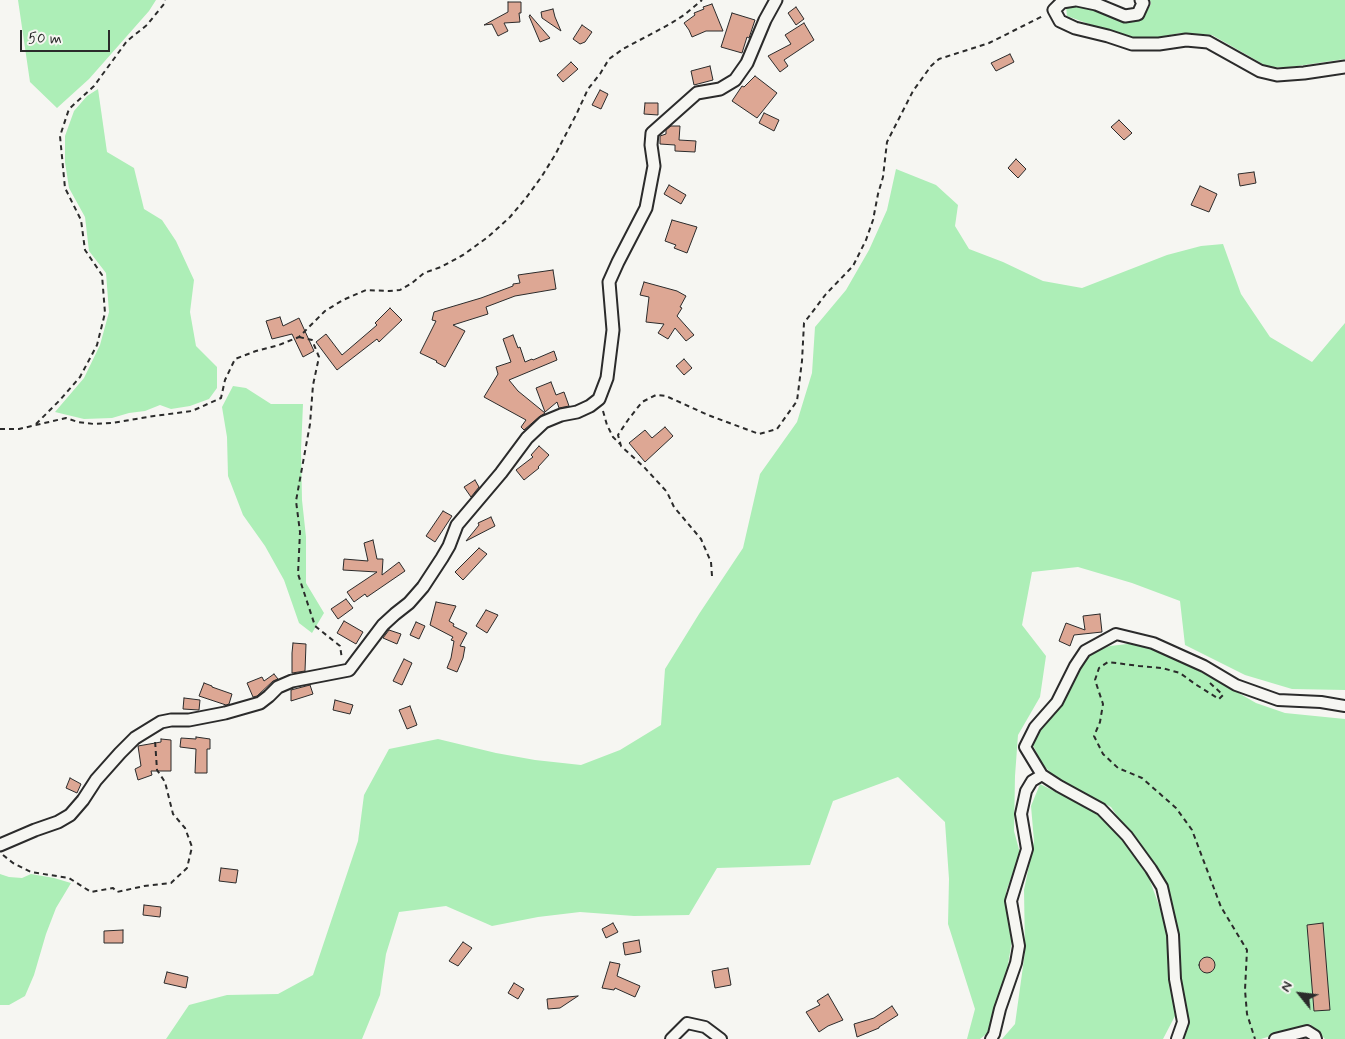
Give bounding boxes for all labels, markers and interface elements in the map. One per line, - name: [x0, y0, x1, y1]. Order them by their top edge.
- scale bar: [22, 20, 112, 52]
- text: 50 m: [28, 29, 62, 49]
- north arrow: [1275, 969, 1325, 1019]
- text: N: [1277, 978, 1297, 995]

